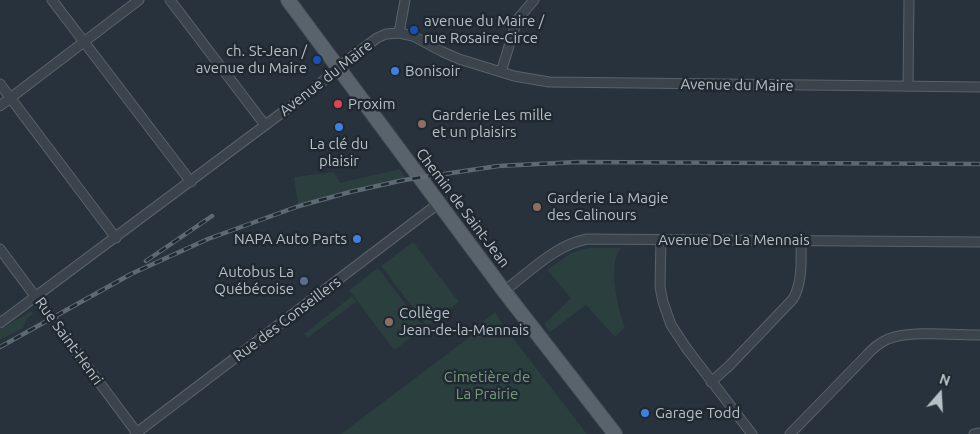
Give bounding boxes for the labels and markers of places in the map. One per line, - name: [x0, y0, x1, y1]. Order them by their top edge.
- place label: avenue du Maire / rue Rosaire-Circe: [424, 12, 544, 47]
- marker: avenue du Maire / rue Rosaire-Circe: [408, 24, 420, 36]
- place label: ch. St-Jean / avenue du Maire: [196, 42, 307, 77]
- marker: ch. St-Jean / avenue du Maire: [311, 54, 323, 66]
- place label: Bonisoir: [405, 62, 460, 80]
- marker: Bonisoir: [389, 65, 401, 77]
- place label: Proxim: [348, 95, 395, 113]
- marker: Proxim: [332, 98, 344, 110]
- place label: Garderie Les mille et un plaisirs: [432, 106, 552, 141]
- marker: Garderie Les mille et un plaisirs: [416, 118, 428, 130]
- marker: La clé du plaisir: [333, 121, 345, 133]
- place label: La clé du plaisir: [310, 135, 368, 170]
- place label: Garderie La Magie des Calinours: [547, 189, 669, 224]
- marker: Garderie La Magie des Calinours: [531, 201, 543, 213]
- place label: NAPA Auto Parts: [234, 230, 347, 248]
- marker: NAPA Auto Parts: [351, 233, 363, 245]
- place label: Autobus La Québécoise: [214, 263, 294, 298]
- marker: Autobus La Québécoise: [298, 275, 310, 287]
- place label: Collège Jean-de-la-Mennais: [399, 304, 529, 339]
- marker: Collège Jean-de-la-Mennais: [383, 316, 395, 328]
- place label: Garage Todd: [655, 404, 740, 422]
- marker: Garage Todd: [639, 407, 651, 419]

